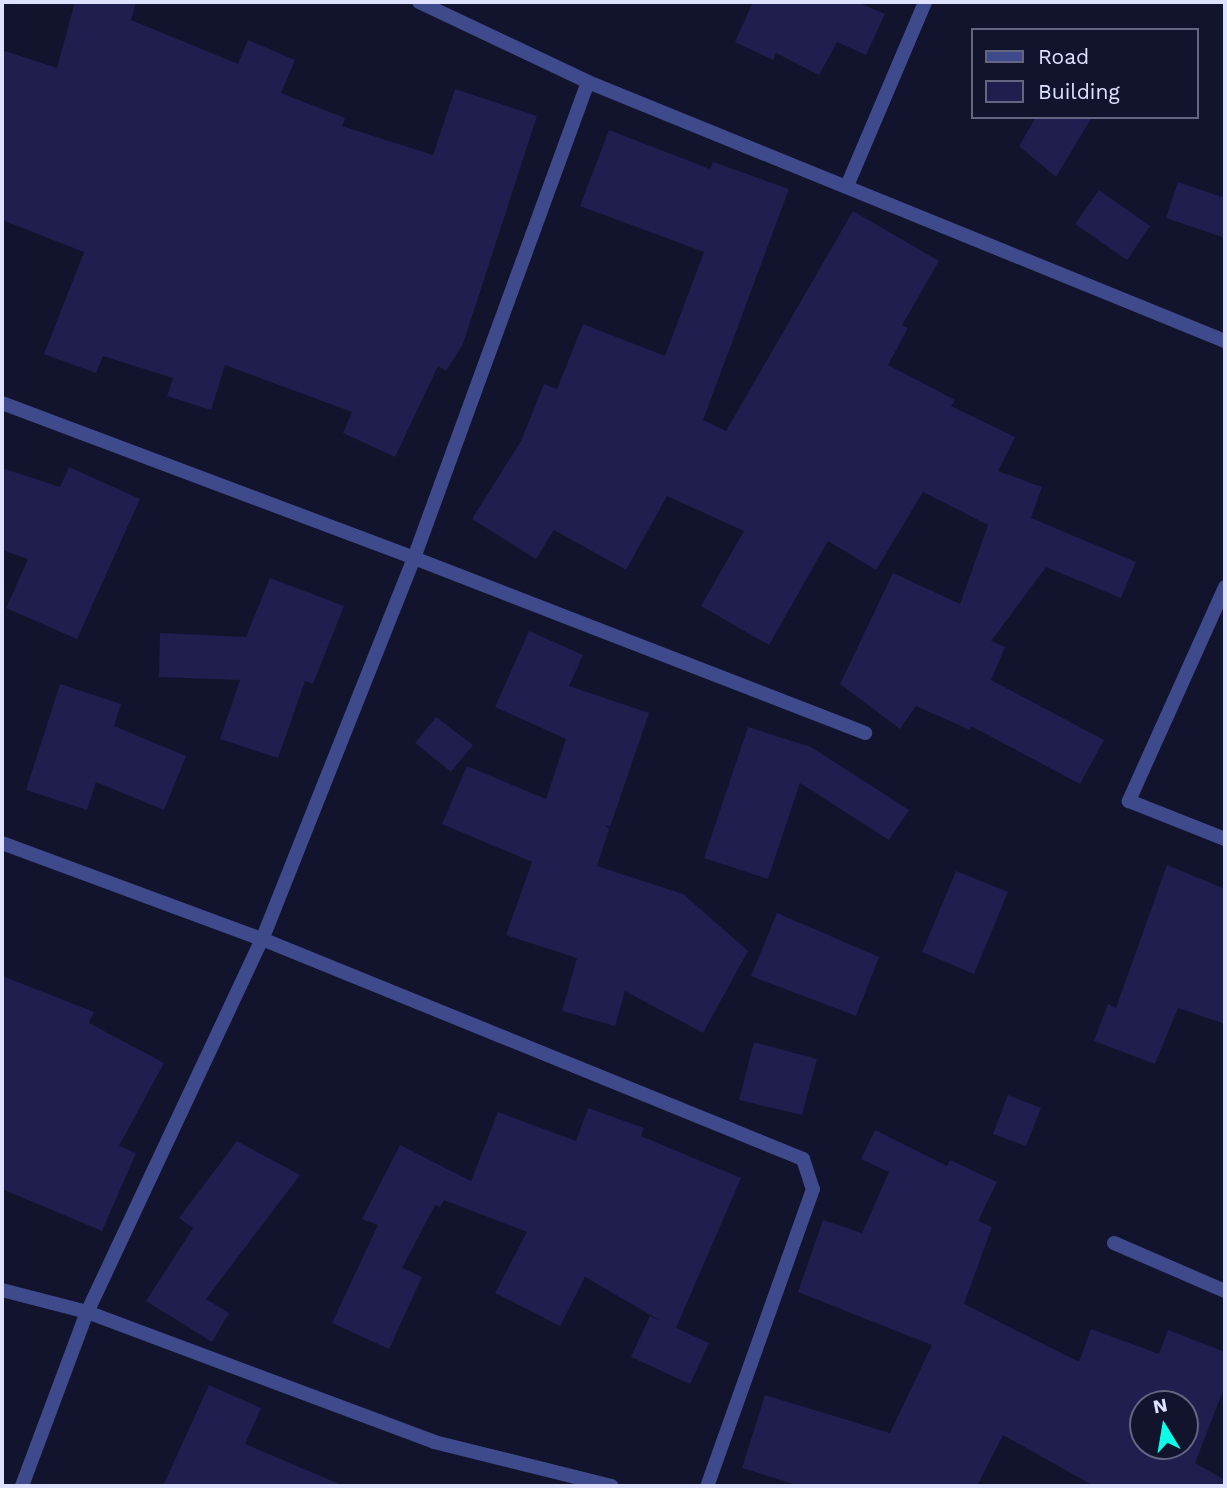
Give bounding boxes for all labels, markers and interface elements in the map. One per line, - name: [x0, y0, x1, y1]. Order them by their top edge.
- legend: [972, 28, 1199, 119]
- text: Road: [1038, 44, 1089, 69]
- text: Building: [1038, 79, 1120, 104]
- north arrow: [1129, 1390, 1199, 1460]
- text: N: [1151, 1393, 1169, 1418]

